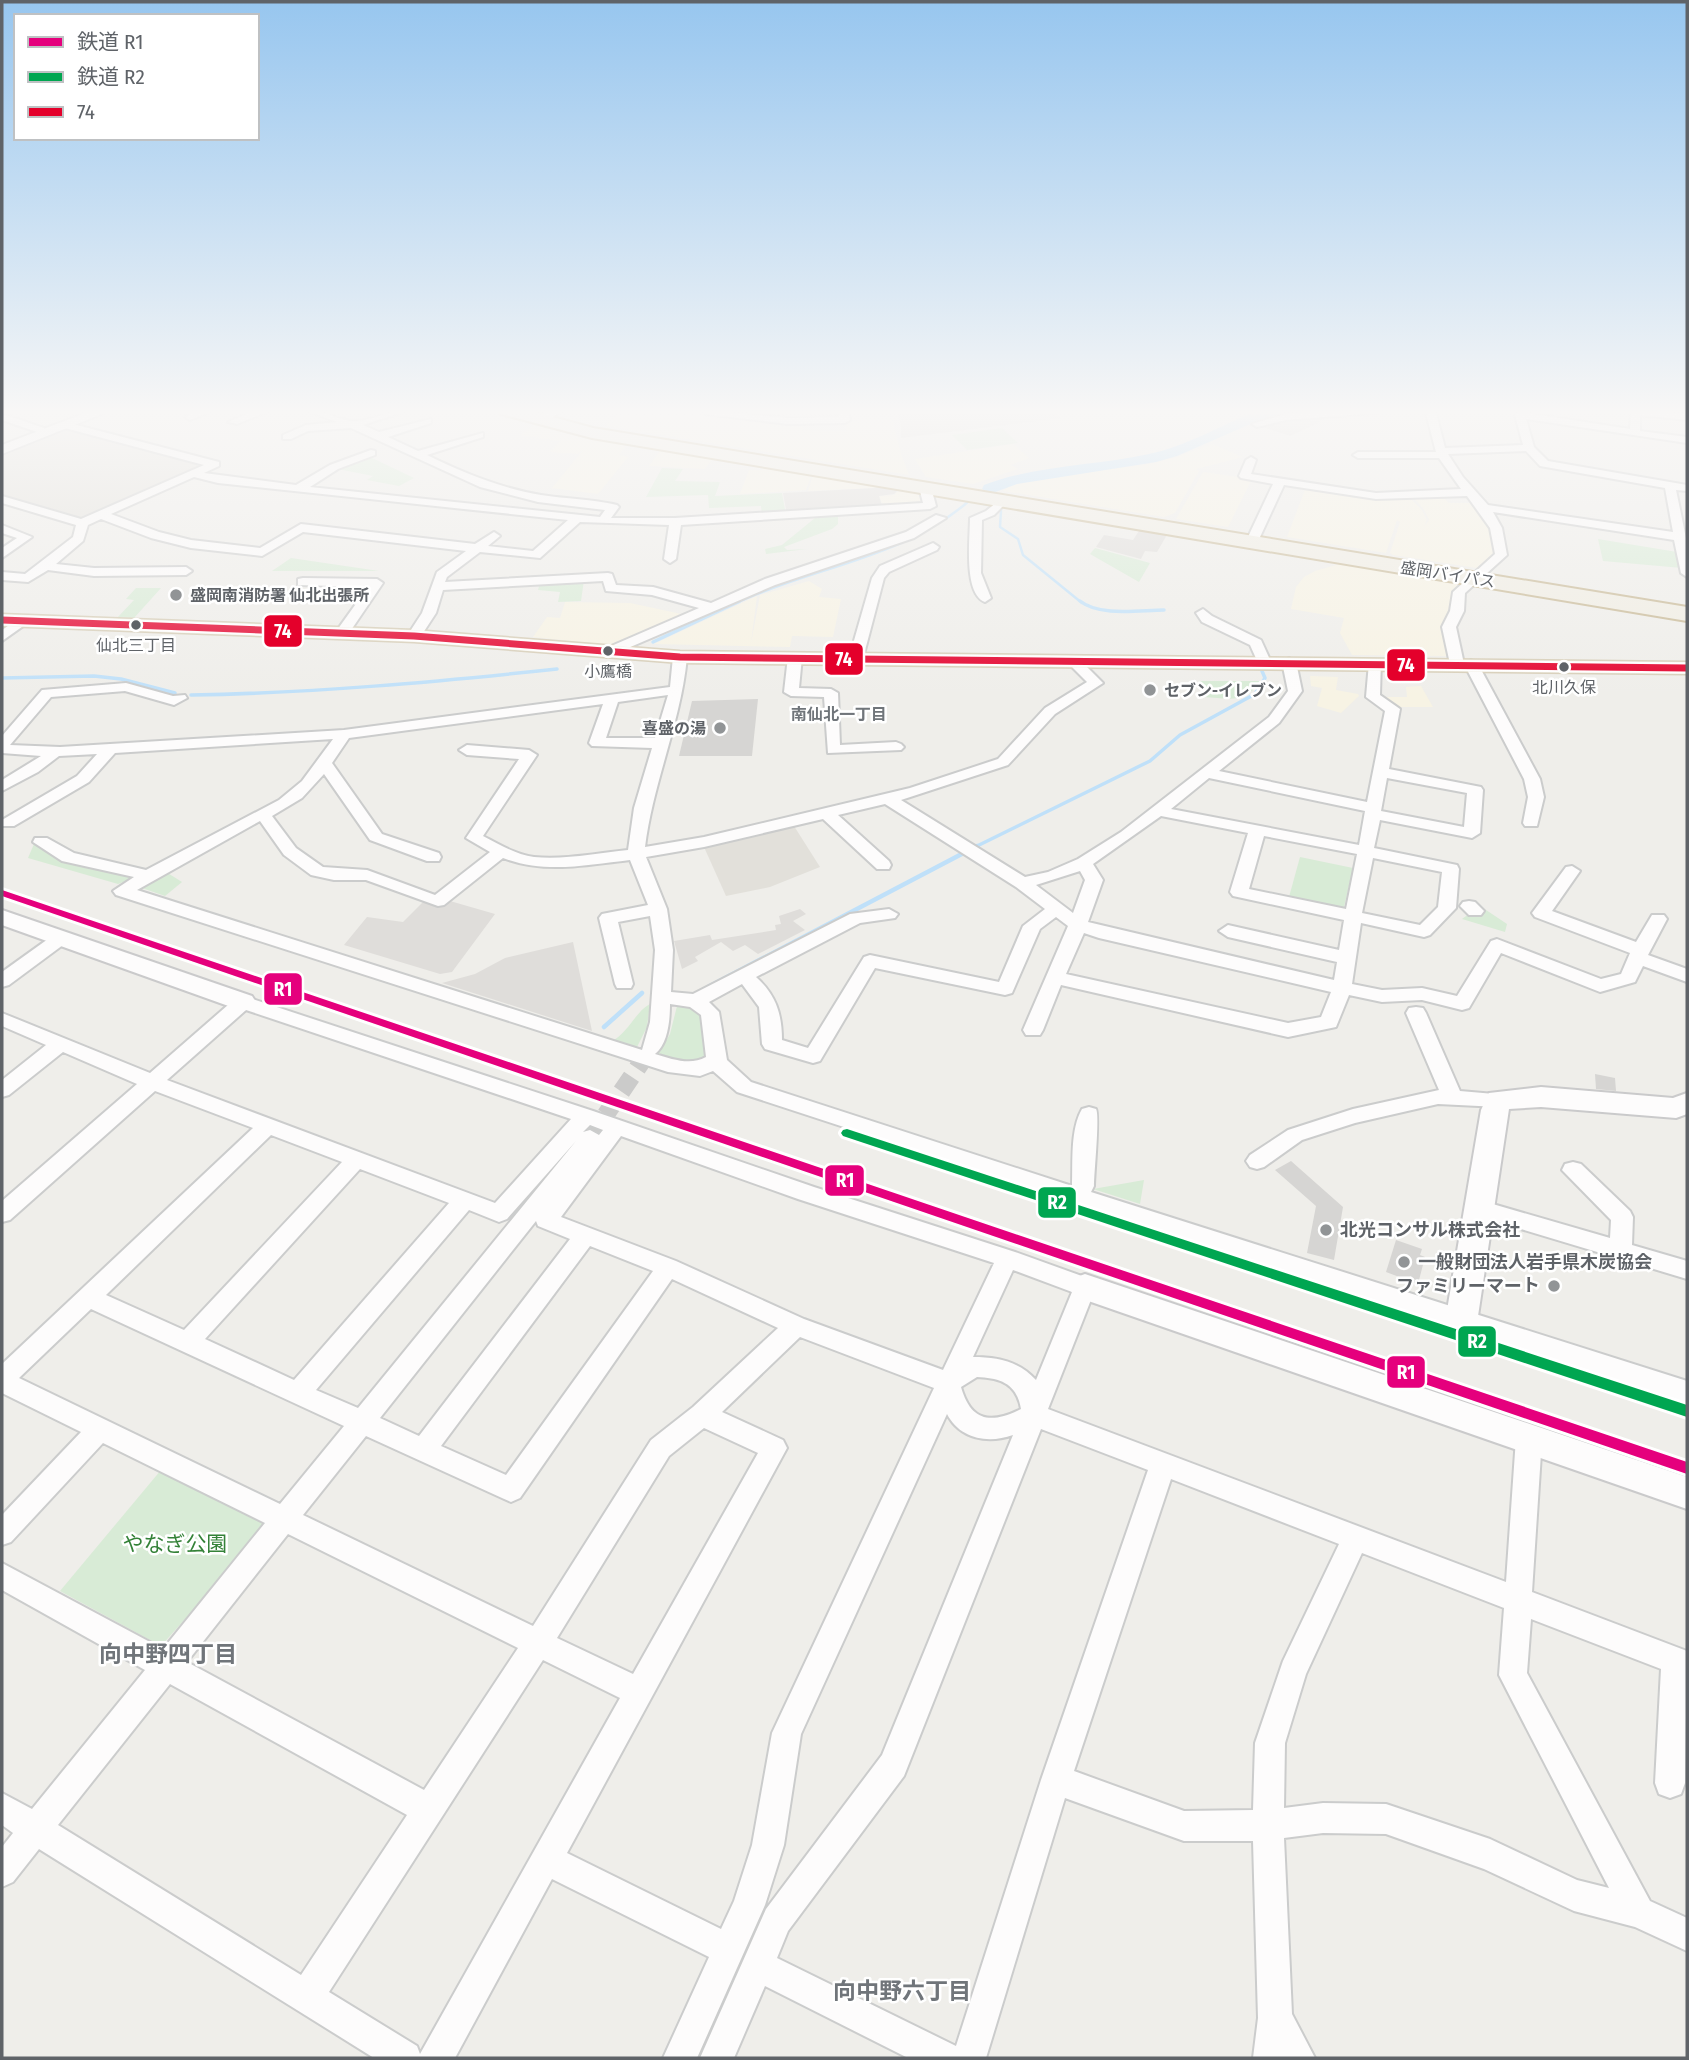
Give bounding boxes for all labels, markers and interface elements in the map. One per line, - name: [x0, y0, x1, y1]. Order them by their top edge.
- legend: [14, 14, 259, 140]
- text: 鉄道 R1: [77, 29, 143, 55]
- text: 鉄道 R2: [77, 64, 145, 90]
- text: 74: [77, 99, 95, 125]
- street label: 盛岡バイパス: [1399, 558, 1497, 591]
- place label: 盛岡南消防署 仙北出張所: [190, 586, 369, 605]
- marker: 盛岡南消防署 仙北出張所: [168, 587, 184, 603]
- line badge: 74: [263, 614, 303, 648]
- marker: 仙北三丁目: [129, 618, 143, 632]
- text: 74: [274, 620, 292, 643]
- place label: 仙北三丁目: [96, 636, 176, 655]
- line badge: 74: [824, 642, 864, 676]
- marker: 小鷹橋: [601, 644, 615, 658]
- text: 74: [835, 648, 853, 671]
- line badge: 74: [1386, 648, 1426, 682]
- text: 74: [1397, 654, 1415, 677]
- marker: 北川久保: [1557, 660, 1571, 674]
- place label: 小鷹橋: [584, 662, 632, 681]
- place label: 北川久保: [1532, 678, 1596, 697]
- place label: セブン-イレブン: [1164, 681, 1282, 700]
- marker: セブン-イレブン: [1142, 682, 1158, 698]
- district label: 南仙北一丁目: [791, 705, 887, 724]
- place label: 喜盛の湯: [642, 719, 706, 738]
- marker: 喜盛の湯: [712, 720, 728, 736]
- line badge: R1: [263, 972, 303, 1006]
- text: R1: [274, 978, 292, 1001]
- line badge: R1: [824, 1164, 865, 1197]
- text: R1: [836, 1169, 854, 1192]
- line badge: R2: [1037, 1186, 1077, 1219]
- text: R2: [1047, 1191, 1067, 1214]
- place label: 北光コンサル株式会社: [1340, 1219, 1520, 1241]
- marker: 北光コンサル株式会社: [1318, 1222, 1334, 1238]
- place label: 一般財団法人岩手県木炭協会: [1418, 1251, 1652, 1273]
- marker: 一般財団法人岩手県木炭協会: [1396, 1254, 1412, 1270]
- place label: ファミリーマート: [1396, 1275, 1540, 1297]
- marker: ファミリーマート: [1546, 1278, 1562, 1294]
- line badge: R2: [1457, 1325, 1497, 1358]
- text: R2: [1467, 1330, 1487, 1353]
- line badge: R1: [1386, 1355, 1426, 1389]
- text: R1: [1397, 1361, 1415, 1384]
- park label: やなぎ公園: [123, 1531, 228, 1557]
- district label: 向中野四丁目: [99, 1640, 237, 1668]
- district label: 向中野六丁目: [833, 1977, 971, 2005]

